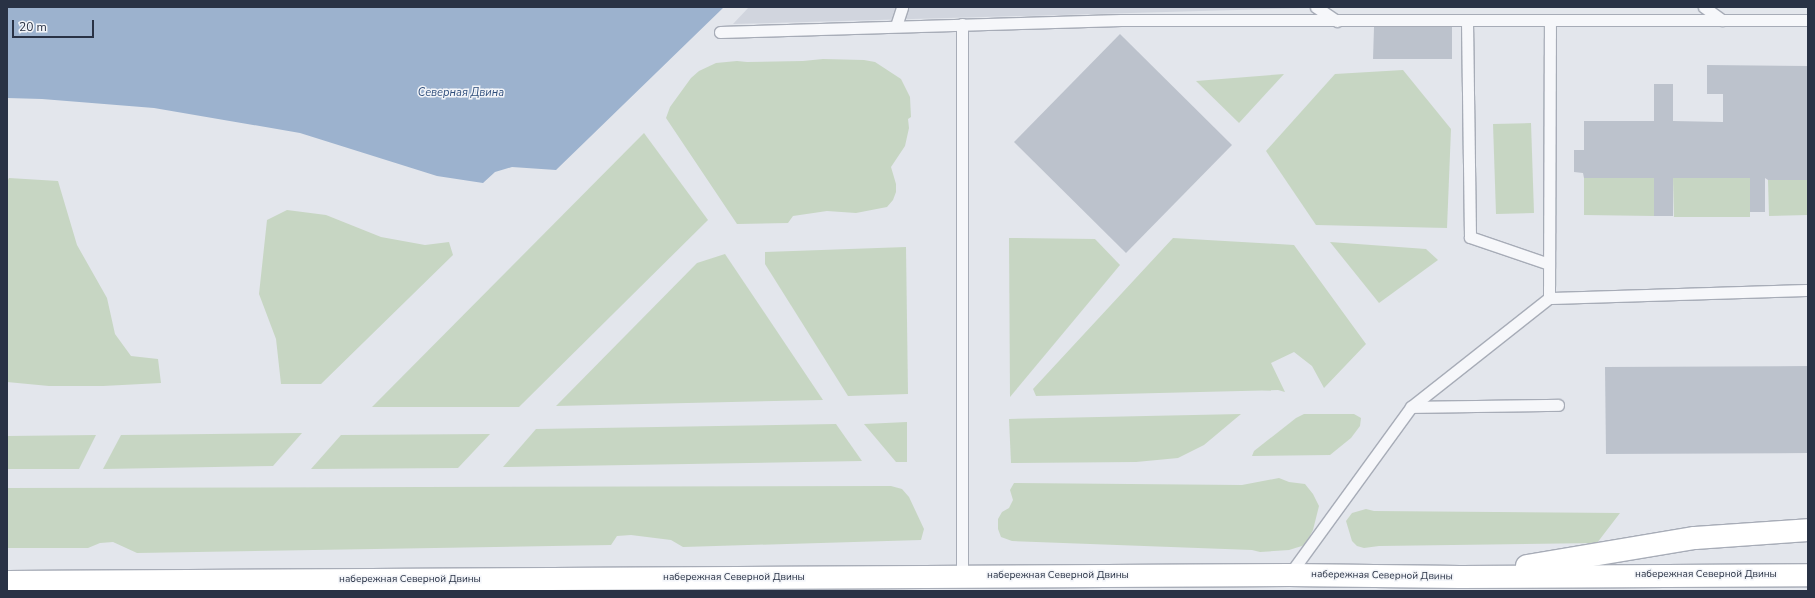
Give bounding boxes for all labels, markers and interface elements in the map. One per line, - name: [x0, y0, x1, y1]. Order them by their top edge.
- scale bar: [14, 12, 96, 38]
- text: 20 m: [19, 19, 47, 35]
- water label: Северная Двина: [418, 86, 504, 100]
- street label: набережная Северной Двины: [1311, 569, 1453, 583]
- street label: набережная Северной Двины: [1635, 569, 1777, 581]
- street label: набережная Северной Двины: [987, 570, 1129, 582]
- street label: набережная Северной Двины: [663, 572, 805, 584]
- street label: набережная Северной Двины: [339, 574, 481, 586]

